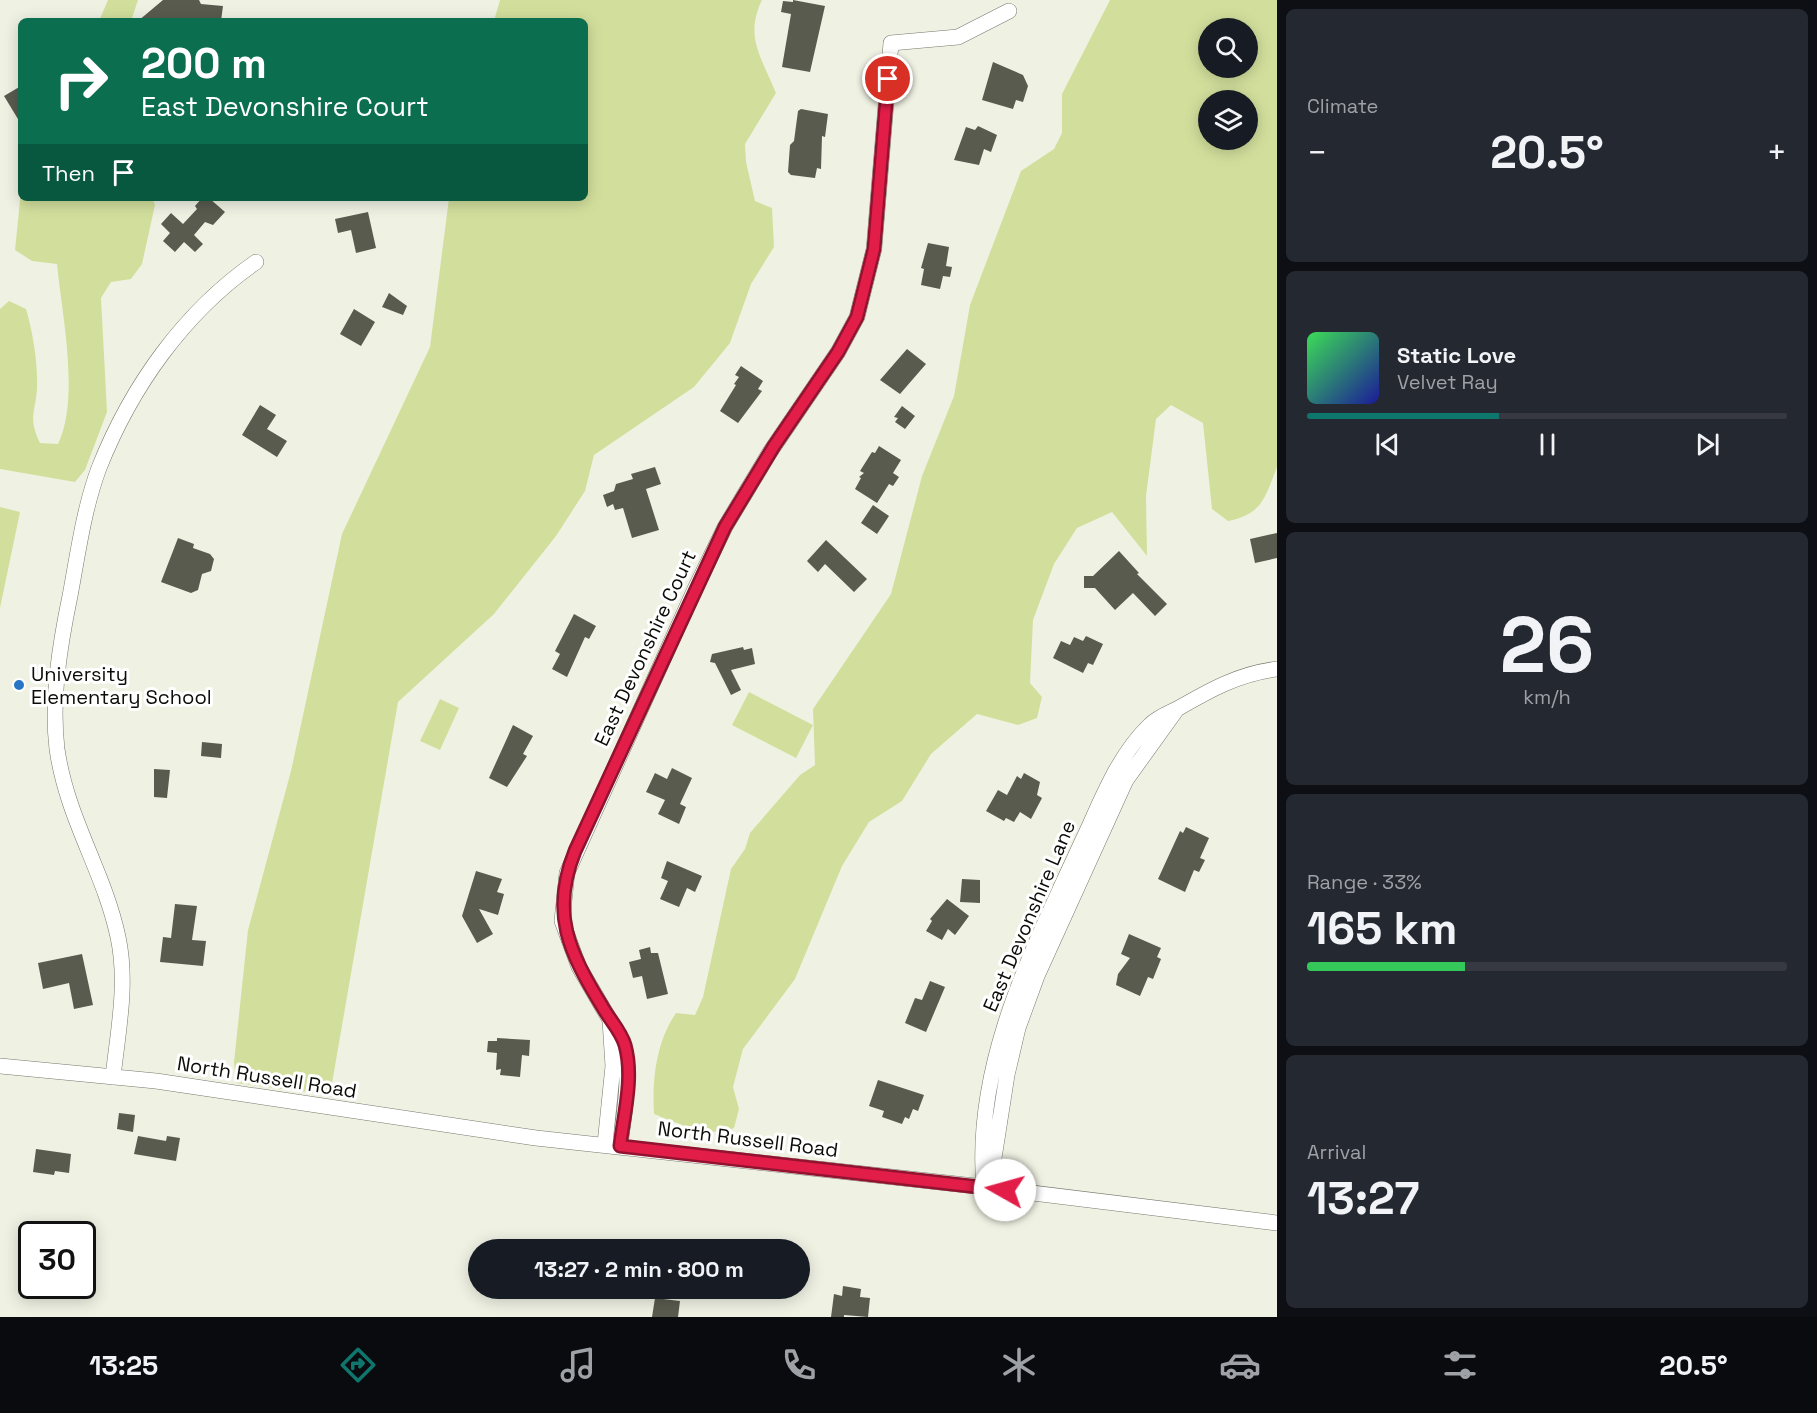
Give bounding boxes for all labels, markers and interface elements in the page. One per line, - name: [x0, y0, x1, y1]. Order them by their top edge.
- map controls: [1198, 18, 1258, 150]
- button: search: [1198, 18, 1258, 78]
- text: 200 m: [141, 37, 267, 90]
- icon: right: [42, 42, 120, 120]
- pin: [862, 53, 913, 104]
- icon: arrive: [871, 62, 904, 95]
- text: East Devonshire Court: [141, 89, 429, 124]
- button: layers: [1198, 90, 1258, 150]
- text: Climate: [1307, 93, 1378, 119]
- text: 20.5°: [1490, 124, 1604, 181]
- text: −: [1307, 132, 1327, 174]
- text: +: [1767, 132, 1787, 174]
- icon: arrive: [107, 156, 140, 189]
- text: Then: [42, 159, 95, 187]
- text: Static Love: [1397, 341, 1516, 369]
- text: Velvet Ray: [1397, 369, 1498, 395]
- icon: previous: [1371, 428, 1404, 461]
- icon: pause: [1531, 428, 1564, 461]
- icon: next: [1691, 428, 1724, 461]
- street label: East Devonshire Court: [588, 546, 702, 750]
- text: 26: [1500, 595, 1594, 695]
- place label: University Elementary School: [31, 661, 212, 710]
- marker: University Elementary School: [12, 678, 26, 692]
- text: km/h: [1523, 684, 1571, 710]
- street label: East Devonshire Lane: [977, 816, 1081, 1016]
- text: Range · 33%: [1307, 869, 1422, 895]
- text: 165 km: [1307, 900, 1457, 957]
- street label: North Russell Road: [175, 1050, 359, 1104]
- street label: North Russell Road: [656, 1115, 840, 1163]
- text: Arrival: [1307, 1139, 1366, 1165]
- position arrow: [973, 1158, 1037, 1222]
- text: 13:27: [1307, 1170, 1419, 1227]
- speed limit sign: 30: [18, 1221, 96, 1299]
- text: 13:27 · 2 min · 800 m: [534, 1255, 744, 1283]
- icon: directions: [337, 1344, 379, 1386]
- icon: music: [557, 1344, 599, 1386]
- icon: phone: [778, 1344, 820, 1386]
- icon: climate: [998, 1344, 1040, 1386]
- icon: car: [1219, 1344, 1261, 1386]
- icon: filters: [1439, 1344, 1481, 1386]
- text: 13:25: [89, 1348, 158, 1383]
- text: 20.5°: [1660, 1348, 1728, 1383]

